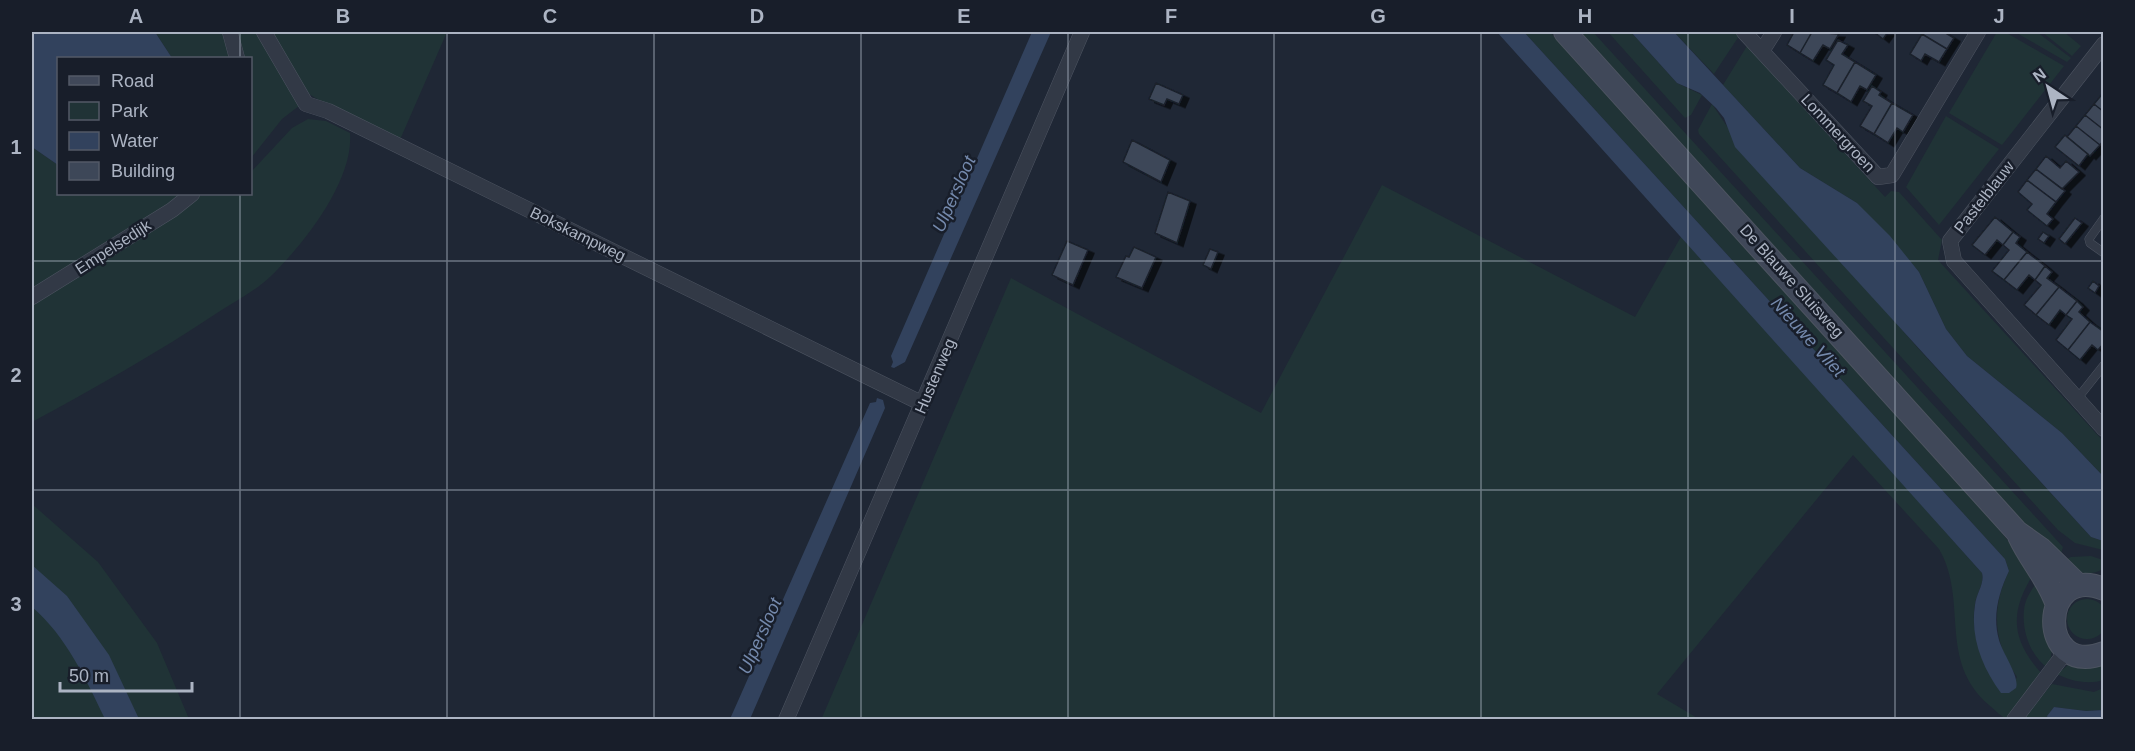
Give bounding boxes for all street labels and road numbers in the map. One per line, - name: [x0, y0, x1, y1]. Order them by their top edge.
- street label: Lommergroen: [1798, 91, 1878, 175]
- street label: Pastelblauw: [1951, 157, 2018, 236]
- street label: Bokskampweg: [528, 204, 628, 264]
- street label: Empelsedijk: [72, 216, 155, 278]
- street label: De Blauwe Sluisweg: [1737, 221, 1847, 341]
- street label: Hustenweg: [912, 336, 958, 416]

